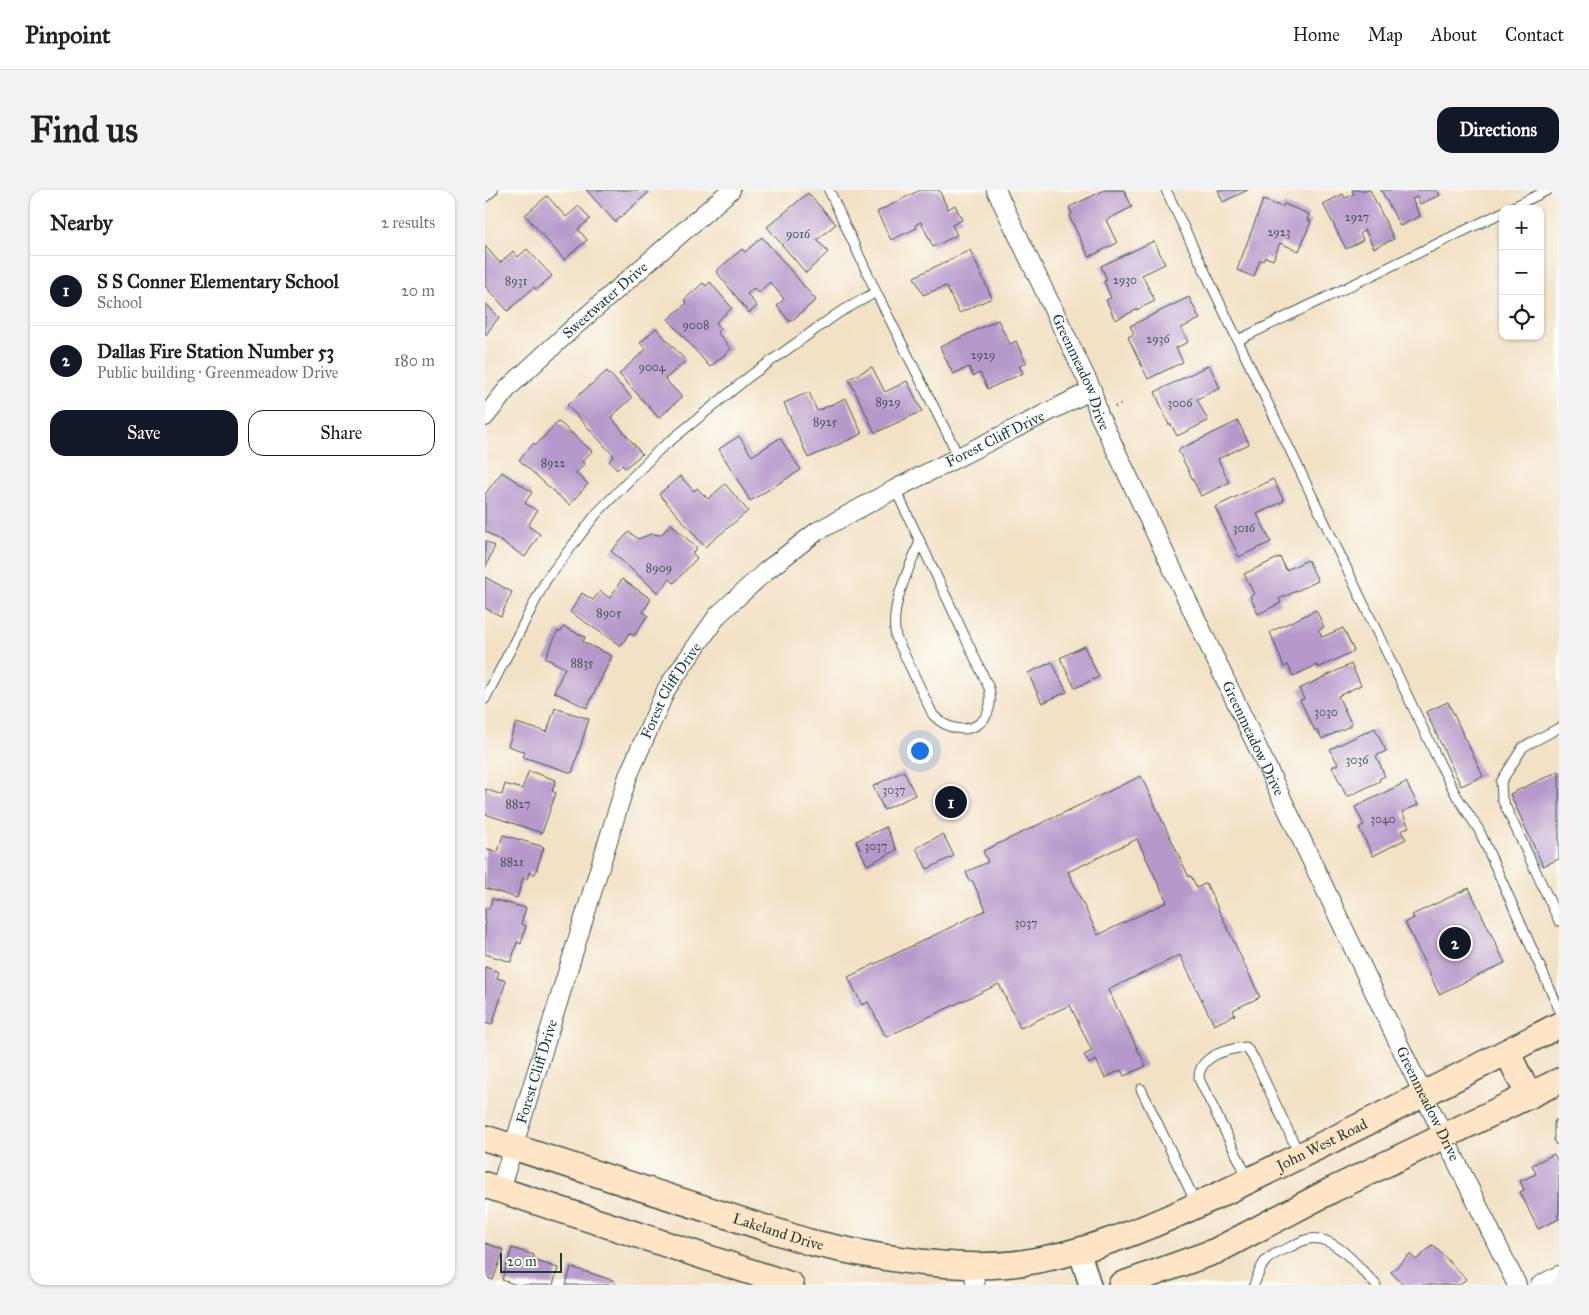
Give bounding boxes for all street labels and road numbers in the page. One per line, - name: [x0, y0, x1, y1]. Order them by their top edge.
- street label: Sweetwater Drive: [559, 258, 651, 342]
- street label: Greenmeadow Drive: [1048, 311, 1114, 433]
- street label: Forest Cliff Drive: [943, 406, 1047, 471]
- street label: Forest Cliff Drive: [637, 639, 705, 742]
- street label: Greenmeadow Drive: [1218, 678, 1288, 799]
- street label: Forest Cliff Drive: [512, 1017, 561, 1126]
- street label: Greenmeadow Drive: [1392, 1043, 1464, 1164]
- street label: John West Road: [1272, 1115, 1371, 1177]
- street label: Lakeland Drive: [731, 1209, 825, 1254]

